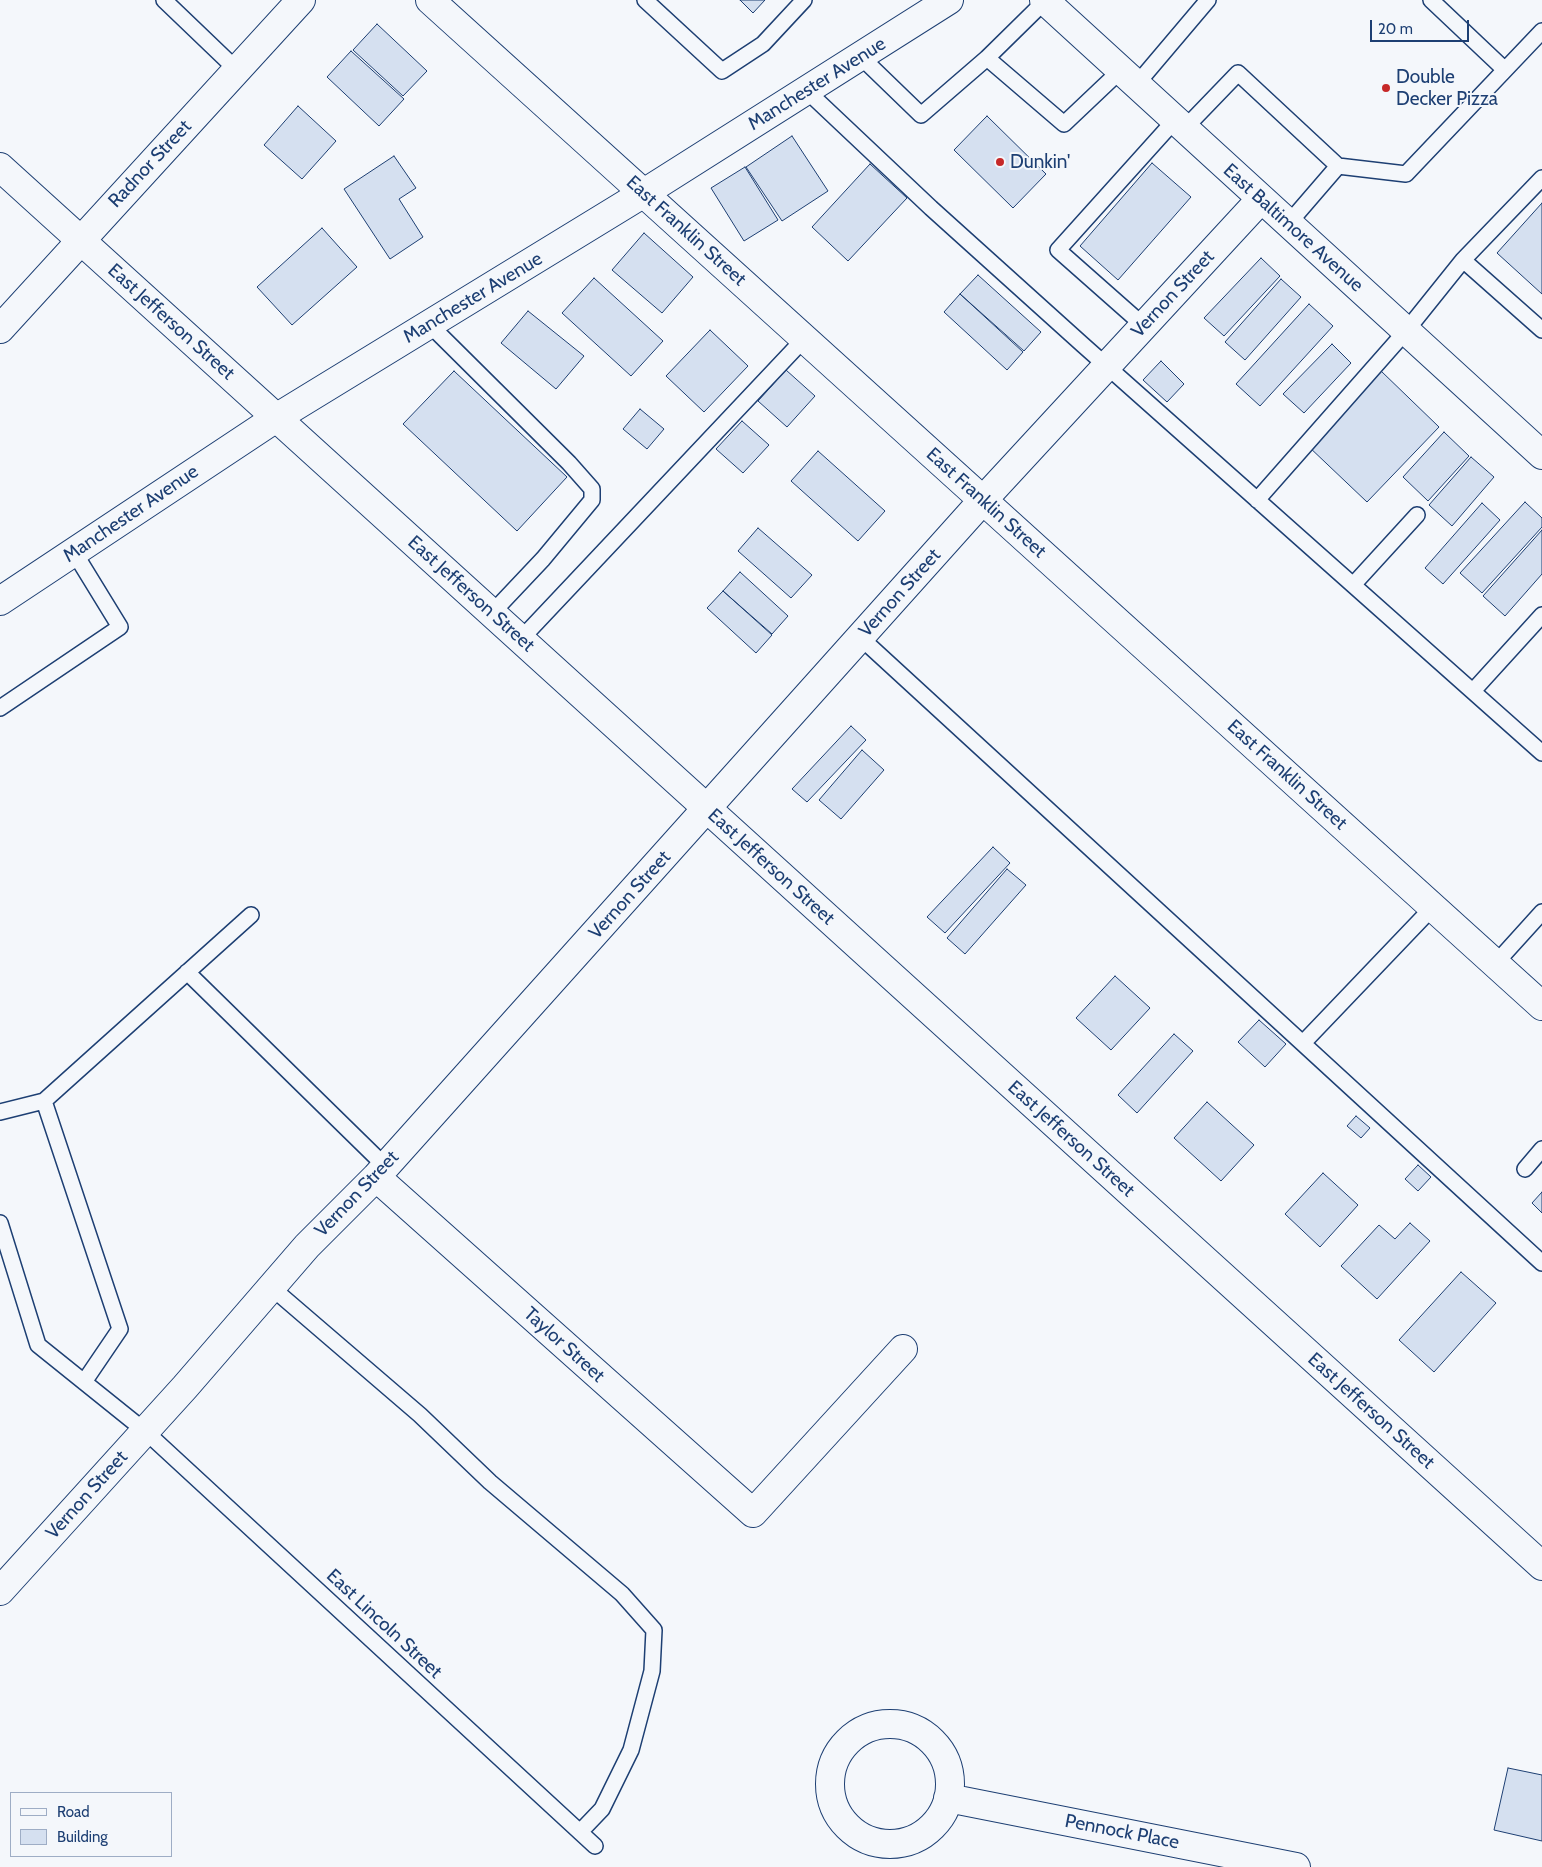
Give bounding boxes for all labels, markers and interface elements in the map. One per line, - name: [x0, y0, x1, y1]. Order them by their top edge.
- scale bar: [1372, 10, 1471, 42]
- text: 20 m: [1378, 20, 1413, 38]
- street label: Manchester Avenue: [744, 32, 890, 136]
- place label: Double Decker Pizza: [1396, 66, 1498, 110]
- marker: Double Decker Pizza: [1380, 82, 1392, 94]
- street label: Radnor Street: [104, 116, 196, 212]
- place label: Dunkin': [1010, 151, 1070, 173]
- marker: Dunkin': [994, 156, 1006, 168]
- street label: East Baltimore Avenue: [1218, 159, 1368, 297]
- street label: East Franklin Street: [621, 171, 751, 291]
- street label: Vernon Street: [1127, 246, 1219, 342]
- street label: Manchester Avenue: [399, 248, 547, 348]
- street label: East Jefferson Street: [103, 259, 239, 385]
- street label: East Franklin Street: [921, 443, 1051, 563]
- street label: Manchester Avenue: [59, 460, 203, 568]
- street label: East Jefferson Street: [403, 531, 539, 657]
- street label: Vernon Street: [854, 544, 946, 642]
- street label: East Franklin Street: [1222, 715, 1352, 835]
- street label: East Jefferson Street: [703, 804, 839, 930]
- street label: Vernon Street: [584, 846, 676, 944]
- street label: East Jefferson Street: [1003, 1076, 1139, 1202]
- street label: Vernon Street: [310, 1146, 404, 1242]
- street label: Taylor Street: [519, 1303, 609, 1387]
- street label: East Jefferson Street: [1303, 1348, 1439, 1474]
- street label: Vernon Street: [41, 1446, 133, 1544]
- street label: East Lincoln Street: [322, 1565, 446, 1683]
- legend: [10, 1792, 172, 1857]
- text: Road: [57, 1803, 90, 1821]
- street label: Pennock Place: [1063, 1810, 1181, 1854]
- text: Building: [57, 1828, 108, 1846]

